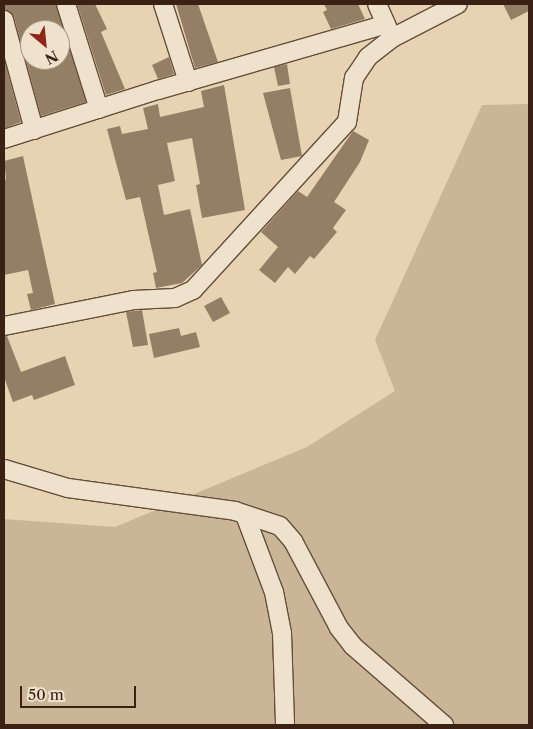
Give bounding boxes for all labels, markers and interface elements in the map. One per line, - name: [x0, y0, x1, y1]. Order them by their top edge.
- north arrow: [20, 20, 70, 70]
- text: N: [42, 47, 61, 68]
- scale bar: [22, 676, 139, 708]
- text: 50 m: [28, 685, 64, 704]

